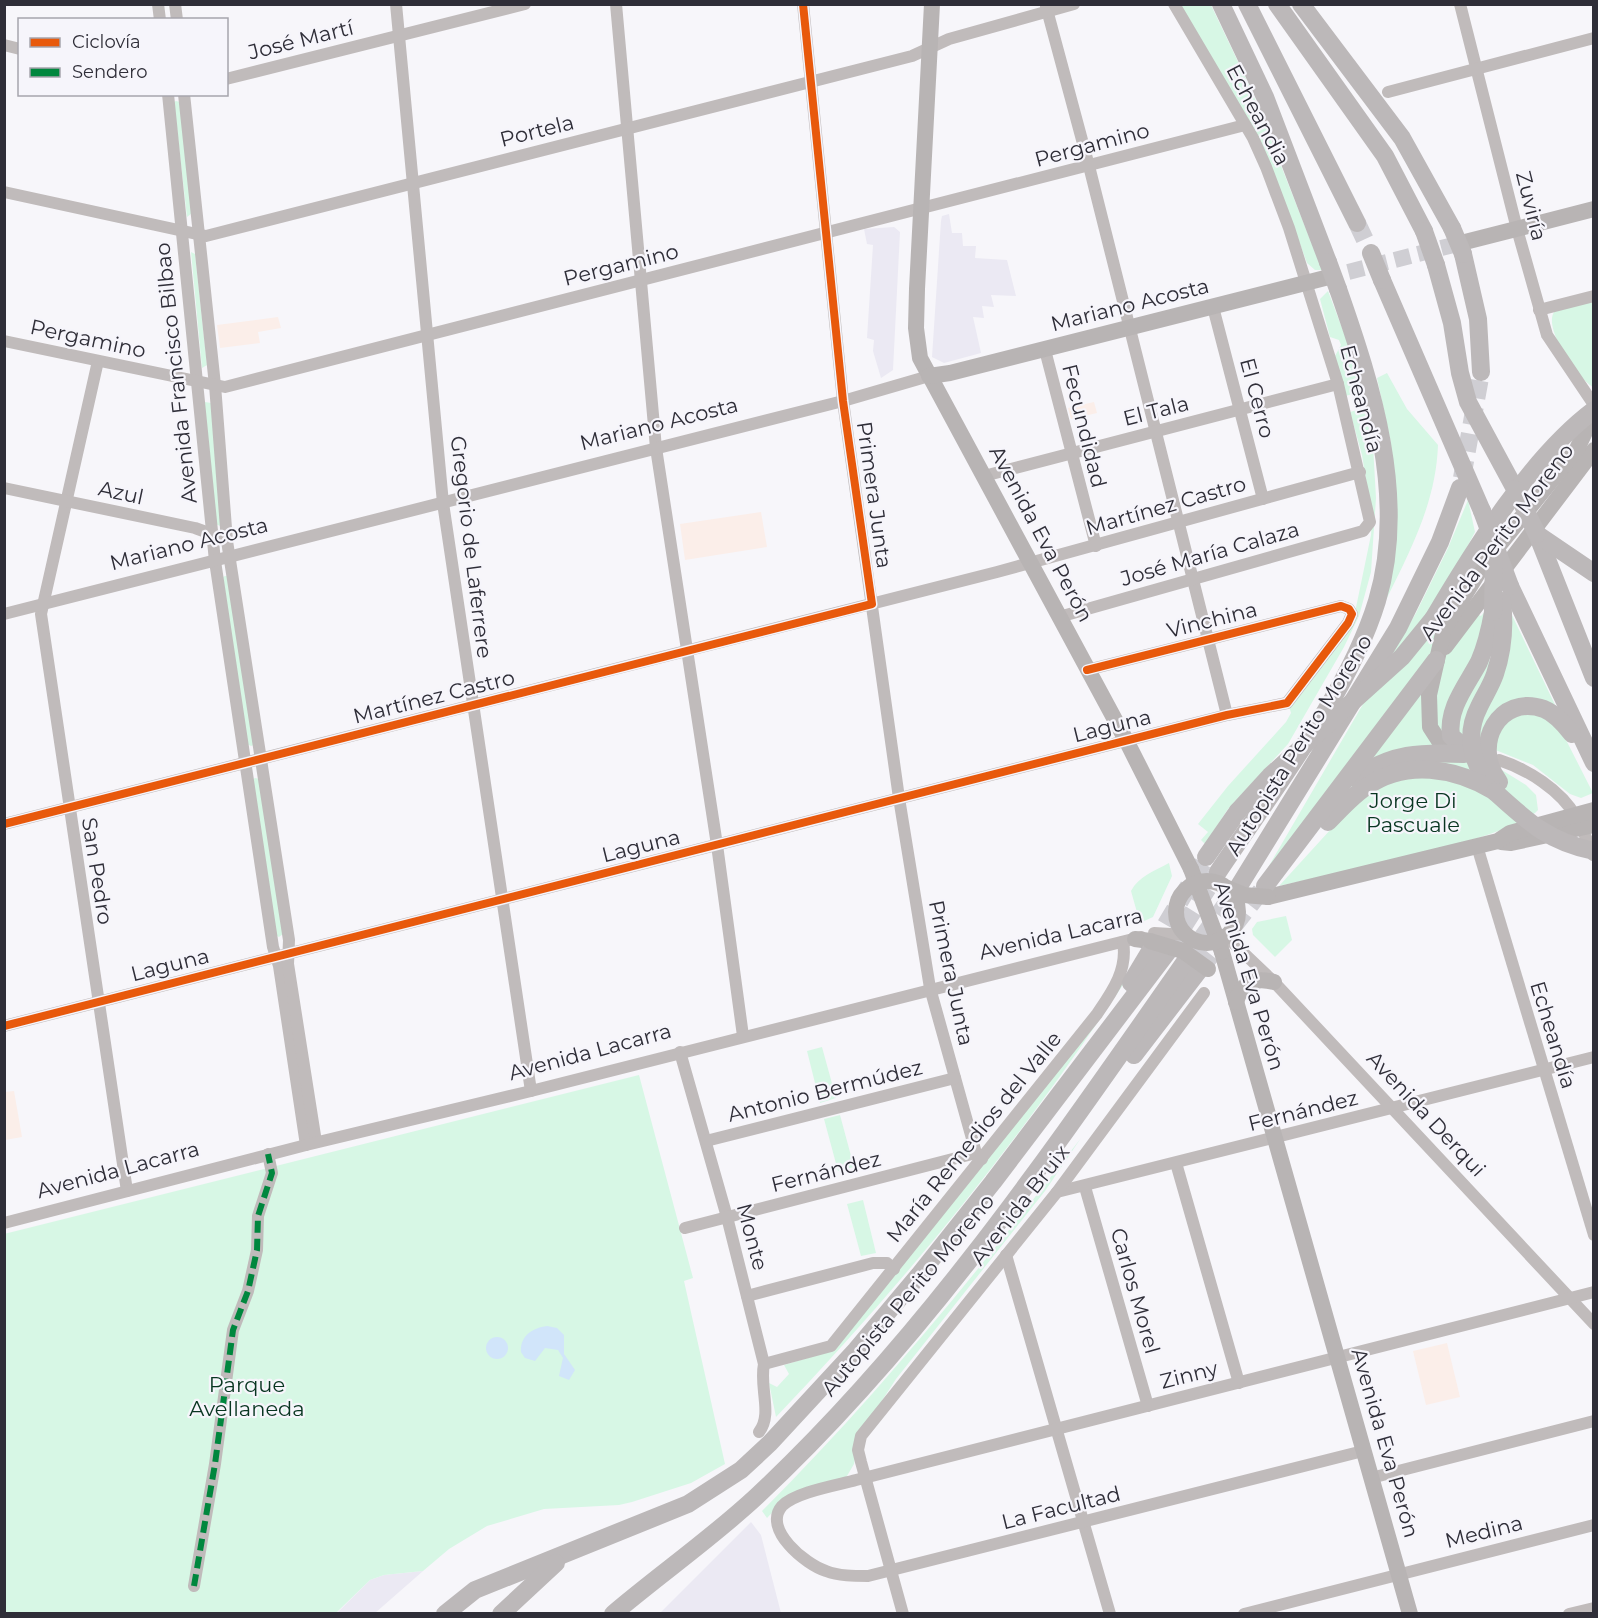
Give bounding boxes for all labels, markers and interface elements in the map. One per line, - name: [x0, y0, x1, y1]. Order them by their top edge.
- street label: José Martí: [245, 14, 357, 65]
- legend: [18, 18, 228, 96]
- text: Ciclovía: [72, 31, 141, 53]
- street label: Echeandia: [1221, 60, 1296, 170]
- text: Sendero: [72, 61, 147, 83]
- street label: Portela: [497, 109, 577, 152]
- street label: Pergamino: [1032, 117, 1152, 172]
- street label: Zuviría: [1511, 168, 1552, 243]
- street label: Pergamino: [561, 238, 681, 291]
- street label: Avenida Francisco Bilbao: [149, 241, 202, 505]
- street label: Mariano Acosta: [1048, 273, 1212, 336]
- street label: Pergamino: [28, 314, 148, 363]
- street label: Echeandía: [1335, 342, 1388, 456]
- street label: El Cerro: [1235, 355, 1280, 441]
- street label: Fecundidad: [1057, 361, 1112, 490]
- street label: El Tala: [1120, 390, 1191, 431]
- street label: Mariano Acosta: [577, 392, 741, 455]
- street label: Primera Junta: [852, 420, 897, 570]
- street label: Gregorio de Laferrere: [445, 434, 498, 660]
- street label: Avenida Perito Moreno: [1414, 438, 1579, 645]
- street label: Avenida Eva Perón: [984, 441, 1098, 626]
- street label: Martínez Castro: [1083, 471, 1249, 540]
- street label: Azul: [96, 476, 146, 509]
- street label: Mariano Acosta: [107, 512, 271, 575]
- street label: José María Calaza: [1117, 516, 1302, 591]
- street label: Vinchina: [1164, 596, 1260, 643]
- street label: Autopista Perito Moreno: [1220, 630, 1377, 860]
- street label: Martínez Castro: [351, 664, 517, 729]
- street label: Laguna: [1070, 704, 1154, 747]
- park label: Jorge Di Pascuale: [1366, 788, 1460, 837]
- street label: San Pedro: [77, 816, 118, 926]
- street label: Laguna: [599, 824, 683, 867]
- street label: Avenida Eva Perón: [1209, 879, 1290, 1073]
- street label: Primera Junta: [924, 898, 979, 1048]
- street label: Avenida Lacarra: [977, 903, 1145, 965]
- street label: Laguna: [128, 943, 212, 986]
- street label: Echeandía: [1525, 978, 1582, 1092]
- street label: Avenida Lacarra: [506, 1018, 674, 1085]
- street label: María Remedios del Valle: [881, 1026, 1066, 1247]
- street label: Avenida Derqui: [1362, 1046, 1491, 1182]
- street label: Antonio Bermúdez: [725, 1054, 925, 1127]
- street label: Fernández: [1245, 1085, 1360, 1136]
- street label: Avenida Lacarra: [34, 1136, 202, 1203]
- street label: Avenida Bruix: [965, 1140, 1074, 1270]
- street label: Fernández: [768, 1146, 883, 1197]
- street label: Autopista Perito Moreno: [816, 1189, 999, 1401]
- street label: Monte: [732, 1201, 773, 1273]
- street label: Carlos Morel: [1106, 1225, 1165, 1357]
- street label: Avenida Eva Perón: [1346, 1345, 1425, 1540]
- street label: Zinny: [1157, 1355, 1221, 1394]
- park label: Parque Avellaneda: [189, 1372, 305, 1421]
- street label: La Facultad: [999, 1481, 1123, 1534]
- street label: Medina: [1442, 1510, 1525, 1553]

